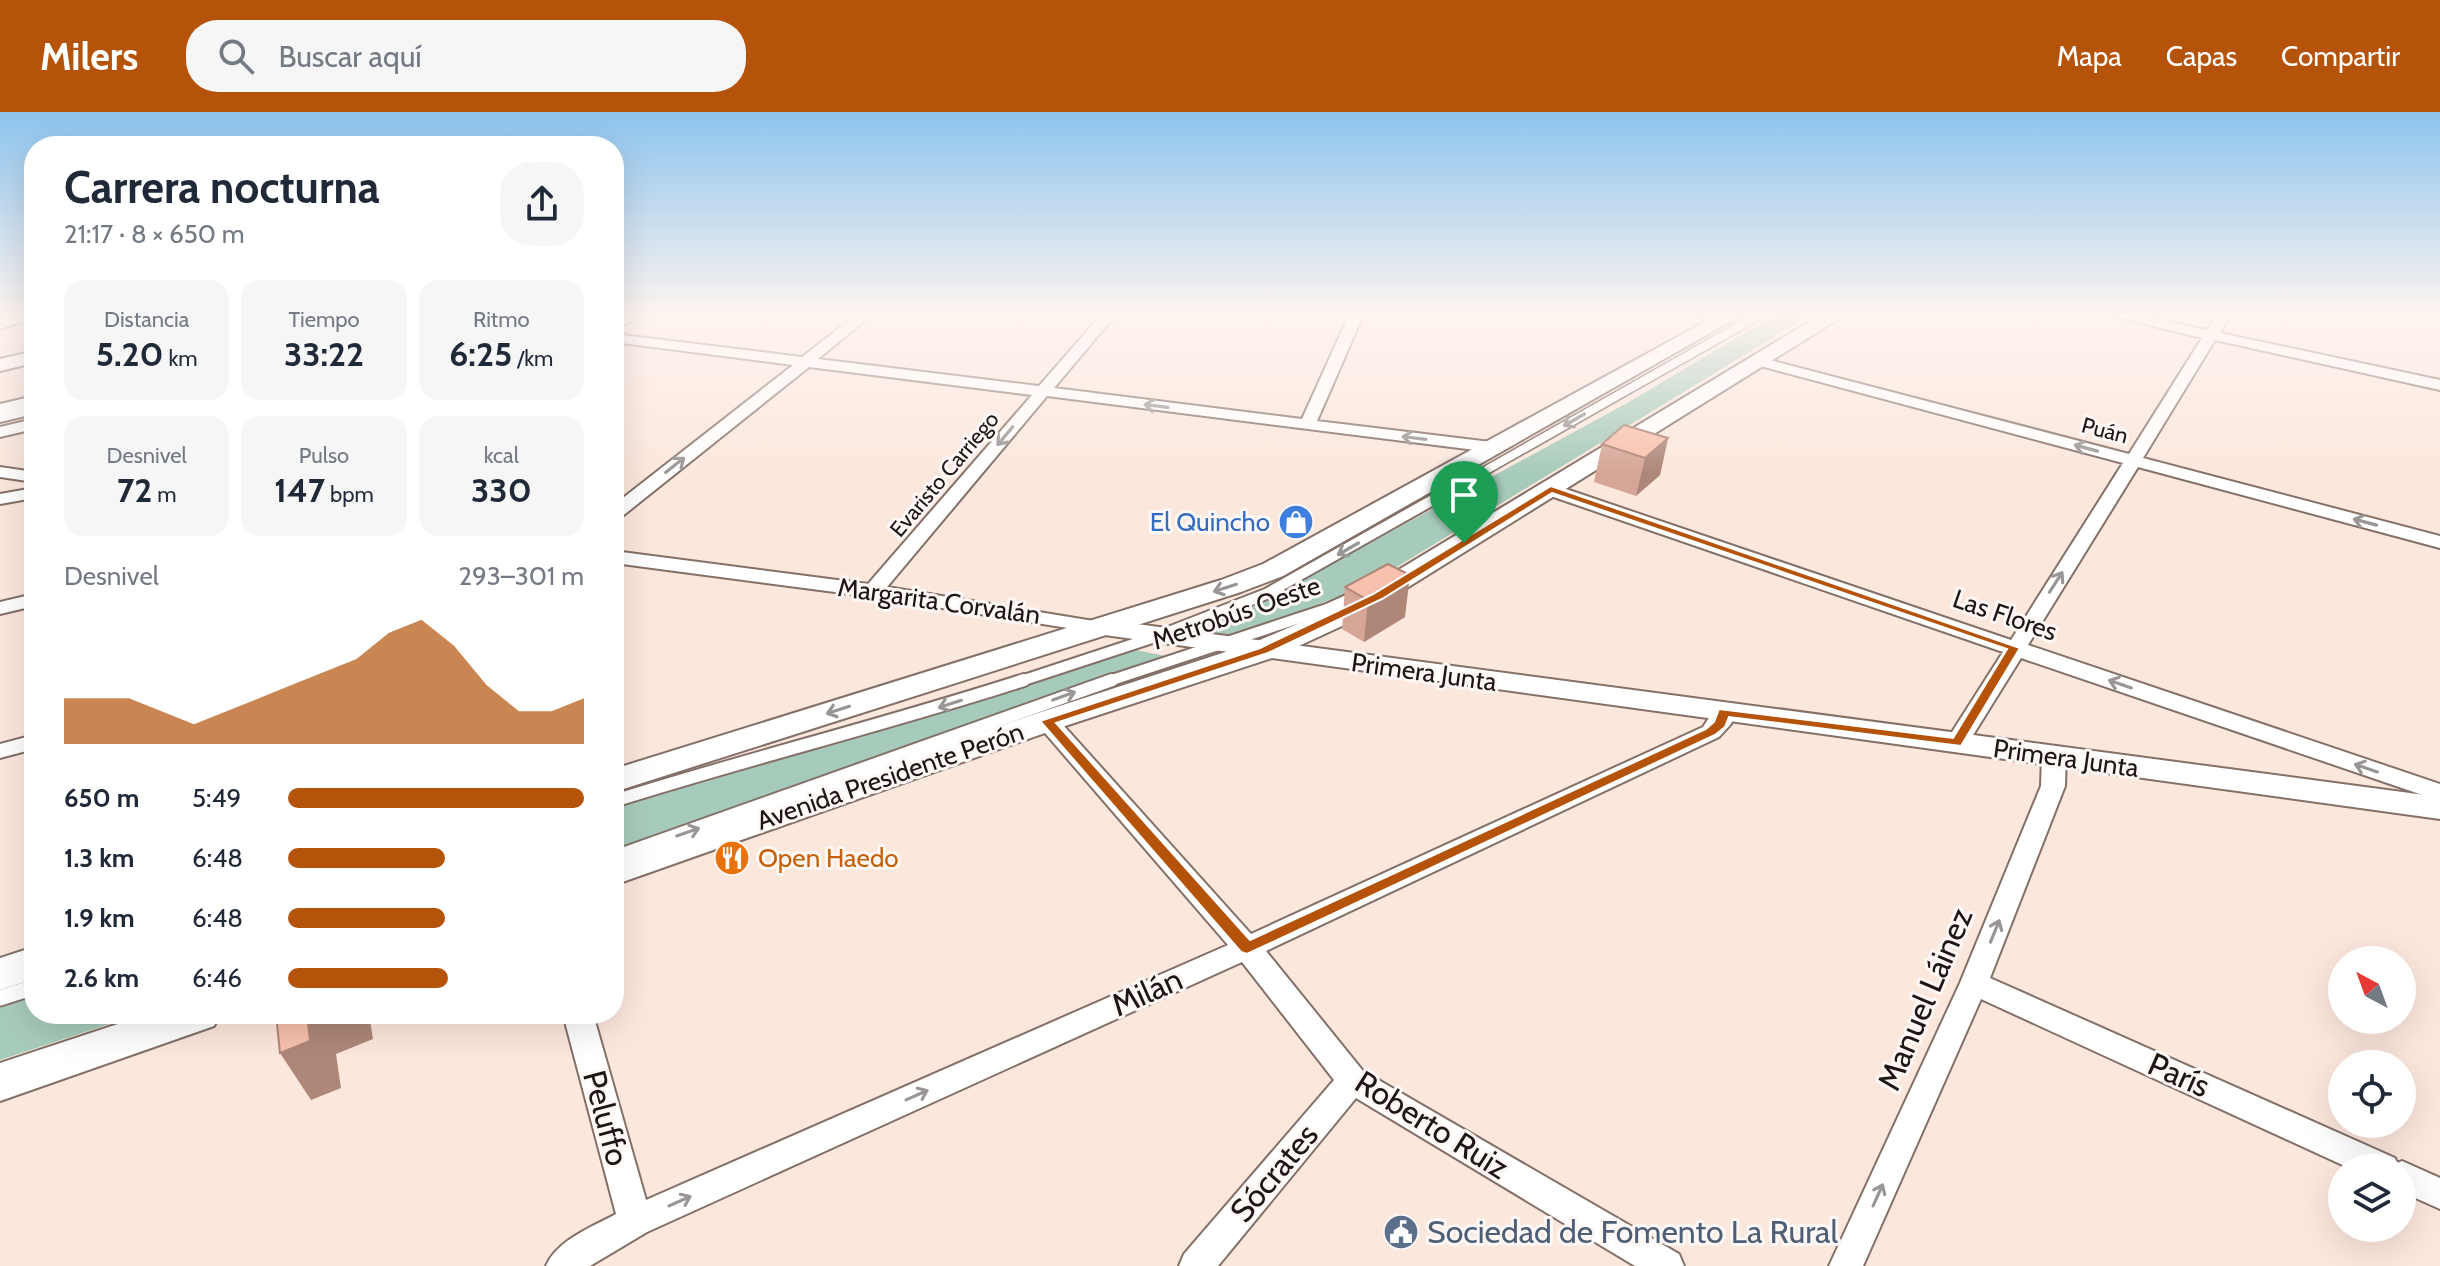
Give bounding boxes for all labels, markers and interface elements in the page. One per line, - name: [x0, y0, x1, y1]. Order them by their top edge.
- search box: [186, 20, 746, 92]
- text: Milers: [40, 33, 138, 80]
- icon: search: [214, 34, 258, 78]
- text: Buscar aquí: [278, 38, 422, 75]
- text: Mapa: [2057, 39, 2122, 73]
- text: Capas: [2166, 39, 2237, 73]
- text: Compartir: [2281, 39, 2400, 73]
- text: Carrera nocturna: [64, 161, 380, 214]
- button: share: [500, 162, 584, 246]
- text: 21:17 · 8 × 650 m: [64, 218, 245, 250]
- text: Distancia: [104, 306, 189, 333]
- text: Tiempo: [288, 306, 360, 333]
- text: Ritmo: [473, 306, 530, 333]
- text: 5.20: [96, 333, 164, 375]
- text: 33:22: [284, 333, 364, 375]
- text: 6:25: [449, 333, 512, 375]
- text: km: [164, 345, 198, 372]
- text: /km: [512, 345, 553, 372]
- one-way arrow: [1143, 399, 1170, 414]
- street label: Evaristo Carriego: [884, 406, 1005, 542]
- street label: Puán: [2079, 411, 2131, 450]
- one-way arrow: [1563, 412, 1586, 428]
- one-way arrow: [996, 425, 1014, 446]
- one-way arrow: [1402, 430, 1427, 445]
- one-way arrow: [2074, 440, 2100, 455]
- text: Desnivel: [107, 442, 187, 469]
- text: Pulso: [299, 442, 349, 469]
- text: kcal: [484, 442, 519, 469]
- one-way arrow: [664, 457, 685, 474]
- pin: [1430, 461, 1498, 543]
- text: 72: [117, 469, 152, 511]
- text: 147: [274, 469, 325, 511]
- text: 330: [471, 469, 532, 511]
- icon: arrive: [1442, 473, 1486, 517]
- text: m: [152, 481, 176, 508]
- text: bpm: [325, 481, 374, 508]
- shop icon: El Quincho: [1277, 503, 1315, 541]
- place label: El Quincho: [1150, 506, 1270, 538]
- one-way arrow: [2352, 514, 2378, 529]
- one-way arrow: [1336, 541, 1360, 557]
- text: Desnivel: [64, 560, 159, 592]
- text: 293–301 m: [458, 560, 584, 592]
- street label: Metrobús Oeste: [1148, 569, 1324, 657]
- street label: Margarita Corvalán: [836, 571, 1042, 631]
- one-way arrow: [2048, 571, 2065, 593]
- one-way arrow: [1212, 581, 1237, 596]
- street label: Las Flores: [1949, 582, 2061, 648]
- street label: Primera Junta: [1349, 646, 1499, 698]
- one-way arrow: [2108, 675, 2133, 690]
- one-way arrow: [1051, 688, 1076, 703]
- one-way arrow: [938, 698, 963, 712]
- one-way arrow: [826, 704, 851, 718]
- street label: Avenida Presidente Perón: [752, 715, 1028, 837]
- street label: Primera Junta: [1991, 732, 2141, 784]
- one-way arrow: [2354, 760, 2379, 775]
- text: 650 m: [64, 782, 139, 814]
- text: 5:49: [192, 782, 241, 814]
- one-way arrow: [675, 823, 700, 838]
- restaurant icon: Open Haedo: [713, 839, 751, 877]
- text: 1.3 km: [64, 842, 134, 874]
- text: 6:48: [192, 842, 243, 874]
- place label: Open Haedo: [758, 842, 899, 874]
- text: 1.9 km: [64, 902, 135, 934]
- text: 6:48: [192, 902, 243, 934]
- street label: Manuel Láinez: [1869, 902, 1980, 1096]
- one-way arrow: [1988, 919, 2003, 944]
- north arrow: [2328, 946, 2416, 1034]
- map controls: [2328, 946, 2416, 1242]
- street label: Milán: [1105, 959, 1188, 1024]
- text: 2.6 km: [64, 962, 139, 994]
- text: 6:46: [192, 962, 242, 994]
- street label: París: [2142, 1044, 2216, 1105]
- button: locate: [2328, 1050, 2416, 1138]
- street label: Roberto Ruiz: [1348, 1062, 1516, 1187]
- street label: Peluffo: [575, 1066, 638, 1170]
- one-way arrow: [905, 1087, 929, 1102]
- street label: Sócrates: [1221, 1116, 1326, 1230]
- button: layers: [2328, 1154, 2416, 1242]
- one-way arrow: [1872, 1183, 1887, 1208]
- one-way arrow: [668, 1193, 692, 1208]
- place label: Sociedad de Fomento La Rural: [1427, 1212, 1838, 1251]
- public building icon: Sociedad de Fomento La Rural: [1382, 1213, 1420, 1251]

